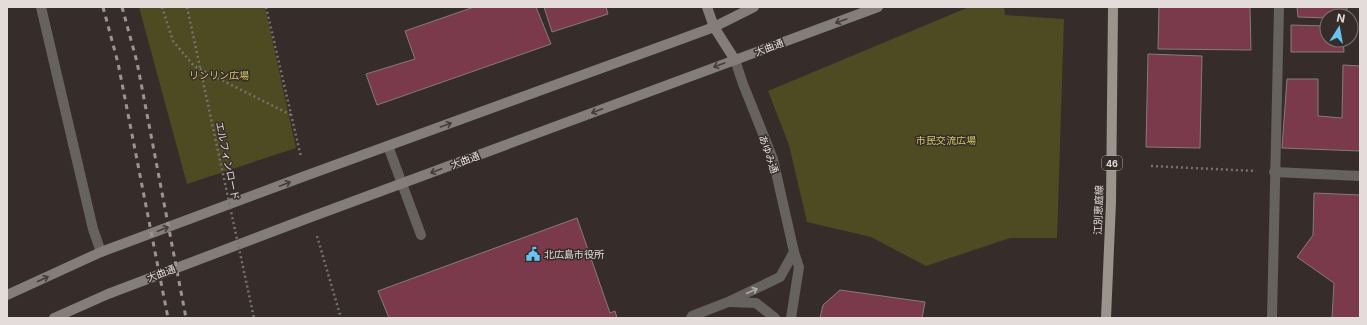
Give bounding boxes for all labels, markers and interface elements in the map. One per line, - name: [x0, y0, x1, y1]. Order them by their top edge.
- north arrow: [1319, 8, 1359, 48]
- text: N: [1335, 11, 1346, 26]
- one-way arrow: [836, 17, 848, 25]
- street label: 大曲通: [753, 36, 785, 58]
- one-way arrow: [714, 62, 726, 70]
- park label: リンリン広場: [189, 69, 249, 81]
- one-way arrow: [592, 107, 604, 115]
- street label: エルフィンロード: [214, 121, 242, 201]
- one-way arrow: [440, 121, 453, 128]
- street label: あゆみ通: [757, 133, 781, 175]
- park label: 市民交流広場: [916, 134, 976, 146]
- street label: 大曲通: [449, 149, 481, 171]
- road number: 46: [1102, 156, 1122, 170]
- one-way arrow: [431, 168, 443, 176]
- one-way arrow: [278, 179, 290, 187]
- street label: 江別恵庭線: [1091, 185, 1105, 235]
- one-way arrow: [156, 225, 168, 233]
- public building icon: 北広島市役所: [525, 246, 541, 262]
- place label: 北広島市役所: [544, 248, 604, 260]
- street label: 大曲通: [145, 262, 177, 284]
- one-way arrow: [36, 275, 48, 282]
- one-way arrow: [745, 287, 757, 294]

